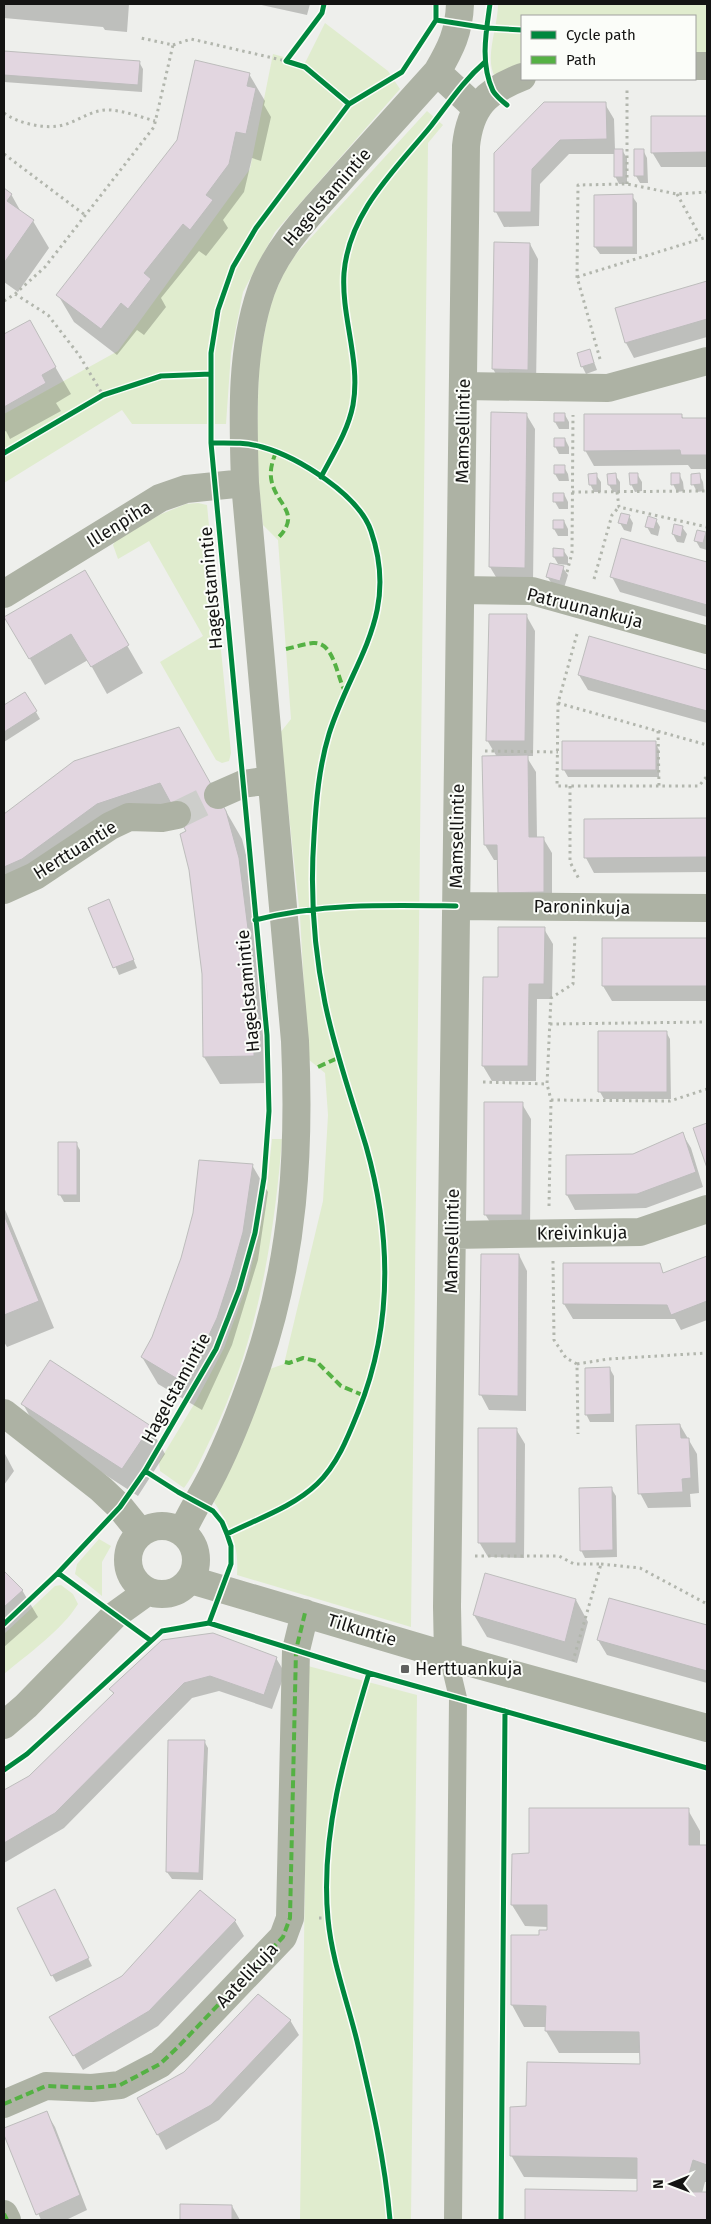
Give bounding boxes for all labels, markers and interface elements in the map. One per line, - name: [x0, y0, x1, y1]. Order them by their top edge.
- legend: [521, 15, 696, 80]
- text: Cycle path: [566, 26, 636, 44]
- text: Path: [566, 51, 596, 69]
- street label: Hagelstamintie: [278, 143, 376, 251]
- street label: Mamsellintie: [451, 378, 475, 484]
- street label: Illenpiha: [83, 496, 155, 552]
- street label: Hagelstamintie: [195, 526, 227, 650]
- street label: Patruunankuja: [525, 583, 645, 633]
- street label: Mamsellintie: [445, 783, 469, 889]
- street label: Herttuantie: [29, 816, 121, 884]
- street label: Paroninkuja: [533, 895, 631, 919]
- street label: Hagelstamintie: [232, 929, 264, 1053]
- street label: Mamsellintie: [440, 1188, 464, 1294]
- street label: Kreivinkuja: [536, 1221, 628, 1245]
- street label: Hagelstamintie: [137, 1329, 215, 1447]
- street label: Tilkuntie: [325, 1609, 399, 1651]
- place label: Herttuankuja: [415, 1658, 522, 1680]
- marker: Herttuankuja: [399, 1663, 411, 1675]
- street label: Aatelikuja: [211, 1938, 283, 2012]
- north arrow: [646, 2159, 696, 2209]
- text: N: [650, 2179, 667, 2189]

